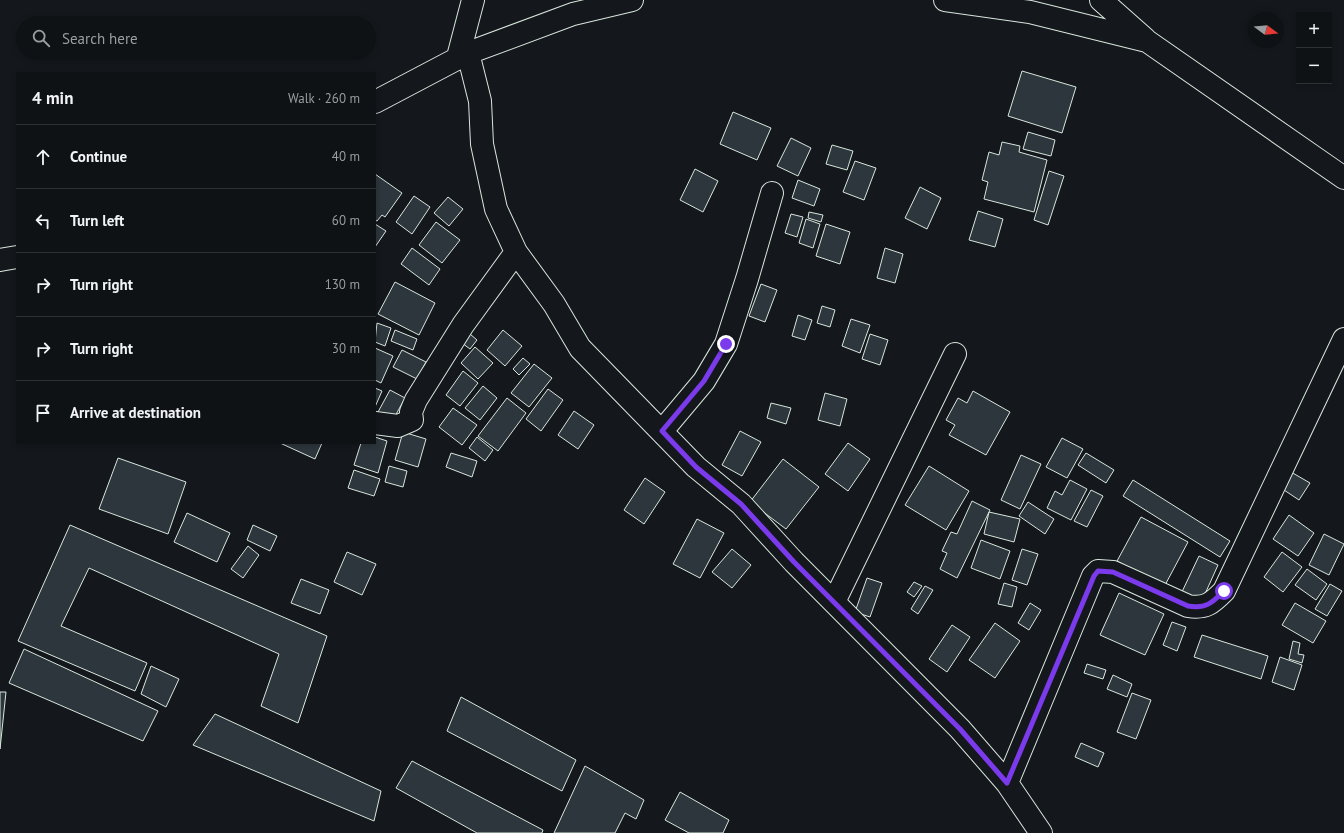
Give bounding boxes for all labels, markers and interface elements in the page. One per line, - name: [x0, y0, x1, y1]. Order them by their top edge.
- north arrow: [1248, 12, 1284, 48]
- map controls: [1296, 12, 1332, 84]
- button: +: [1296, 12, 1332, 48]
- search box: [16, 16, 376, 60]
- icon: search: [30, 27, 52, 49]
- text: Search here: [62, 29, 138, 48]
- button: −: [1296, 48, 1332, 84]
- text: 4 min: [32, 87, 73, 109]
- text: Walk · 260 m: [288, 90, 360, 107]
- icon: ahead: [32, 146, 54, 168]
- text: Continue: [70, 147, 127, 166]
- text: 40 m: [332, 148, 360, 165]
- icon: left: [32, 210, 54, 232]
- text: Turn left: [70, 211, 124, 230]
- text: 60 m: [332, 212, 360, 229]
- icon: right: [32, 274, 54, 296]
- text: Turn right: [70, 275, 133, 294]
- text: 130 m: [325, 276, 360, 293]
- route end: [717, 335, 735, 353]
- icon: right: [32, 338, 54, 360]
- text: Turn right: [70, 339, 133, 358]
- text: 30 m: [332, 340, 360, 357]
- icon: arrive: [32, 402, 54, 424]
- text: Arrive at destination: [70, 403, 201, 422]
- route start: [1215, 582, 1233, 600]

